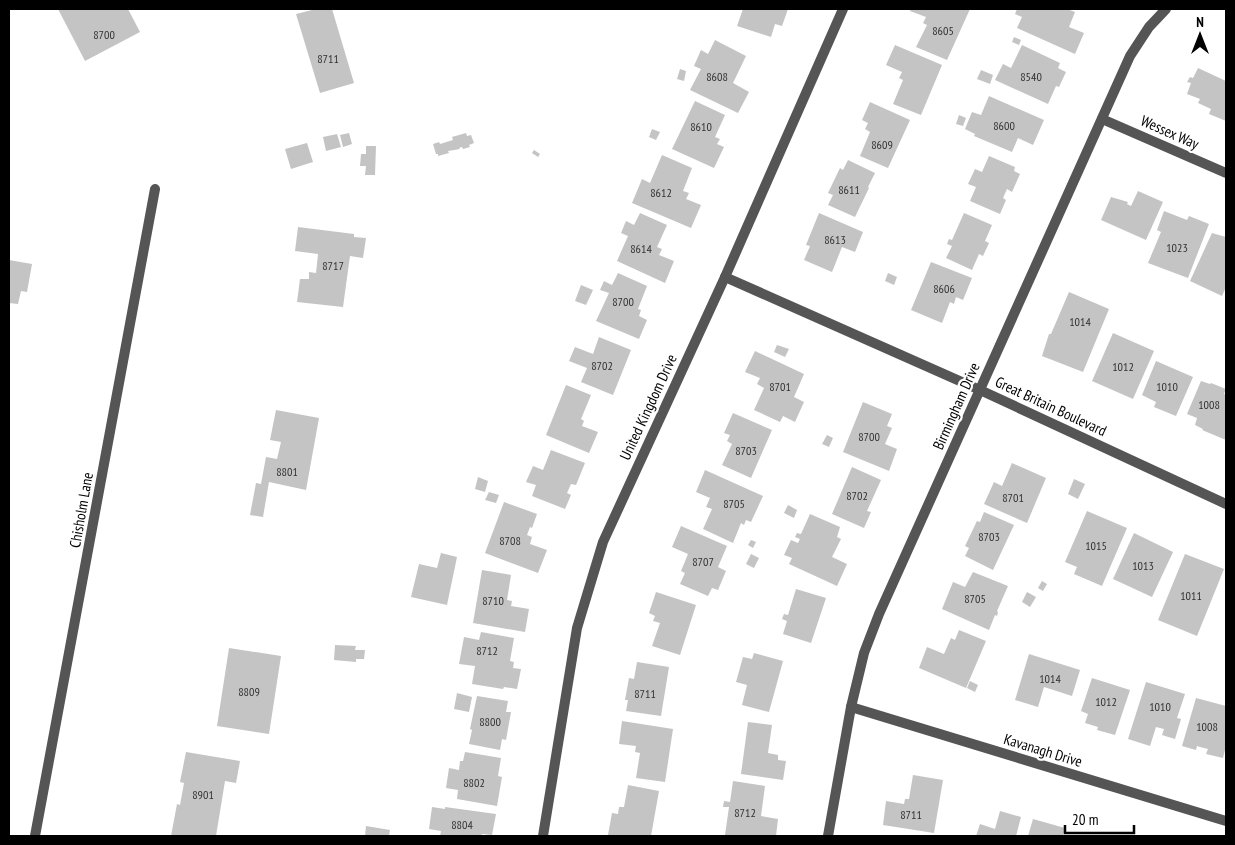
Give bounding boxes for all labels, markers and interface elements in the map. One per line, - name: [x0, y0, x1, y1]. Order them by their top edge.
- north arrow: [1175, 10, 1225, 60]
- text: N: [1196, 13, 1204, 31]
- house number: 8605: [932, 23, 954, 38]
- house number: 8700: [93, 27, 115, 42]
- house number: 8711: [317, 51, 339, 66]
- house number: 8608: [706, 69, 728, 84]
- house number: 8540: [1020, 69, 1042, 84]
- street label: Wessex Way: [1138, 111, 1202, 153]
- house number: 8600: [993, 118, 1015, 133]
- house number: 8610: [690, 119, 712, 134]
- house number: 8609: [871, 137, 893, 152]
- house number: 8611: [838, 182, 860, 197]
- house number: 8612: [650, 185, 672, 200]
- house number: 8613: [824, 232, 846, 247]
- house number: 1023: [1166, 240, 1188, 255]
- house number: 8614: [630, 241, 652, 256]
- house number: 8717: [322, 258, 344, 273]
- house number: 8606: [933, 281, 955, 296]
- house number: 8700: [612, 294, 634, 309]
- house number: 1014: [1069, 314, 1091, 329]
- street label: United Kingdom Drive: [615, 351, 681, 463]
- house number: 8702: [591, 358, 613, 373]
- house number: 1012: [1112, 359, 1134, 374]
- street label: Birmingham Drive: [928, 360, 984, 452]
- street label: Great Britain Boulevard: [992, 372, 1110, 440]
- house number: 8701: [769, 379, 791, 394]
- house number: 1010: [1156, 379, 1178, 394]
- house number: 1008: [1198, 397, 1220, 412]
- house number: 8700: [858, 429, 880, 444]
- house number: 8703: [735, 443, 757, 458]
- house number: 8801: [276, 464, 298, 479]
- street label: Chisholm Lane: [65, 471, 97, 549]
- house number: 8702: [846, 488, 868, 503]
- house number: 8701: [1002, 490, 1024, 505]
- house number: 8705: [723, 496, 745, 511]
- house number: 8703: [978, 529, 1000, 544]
- house number: 8708: [499, 533, 521, 548]
- house number: 1015: [1085, 538, 1107, 553]
- house number: 8707: [692, 554, 714, 569]
- house number: 1013: [1132, 558, 1154, 573]
- house number: 1011: [1180, 588, 1202, 603]
- house number: 8705: [964, 591, 986, 606]
- house number: 8710: [482, 593, 504, 608]
- house number: 8712: [476, 643, 498, 658]
- house number: 1014: [1039, 671, 1061, 686]
- house number: 8809: [238, 684, 260, 699]
- house number: 8711: [634, 686, 656, 701]
- house number: 1012: [1095, 694, 1117, 709]
- house number: 1010: [1149, 699, 1171, 714]
- house number: 8800: [479, 714, 501, 729]
- house number: 1008: [1196, 719, 1218, 734]
- street label: Kavanagh Drive: [1001, 729, 1085, 771]
- house number: 8802: [463, 775, 485, 790]
- house number: 8901: [192, 787, 214, 802]
- scale bar: [1065, 802, 1134, 834]
- house number: 8712: [734, 805, 756, 820]
- house number: 8711: [900, 807, 922, 822]
- text: 20 m: [1072, 810, 1098, 829]
- house number: 8804: [451, 817, 473, 832]

